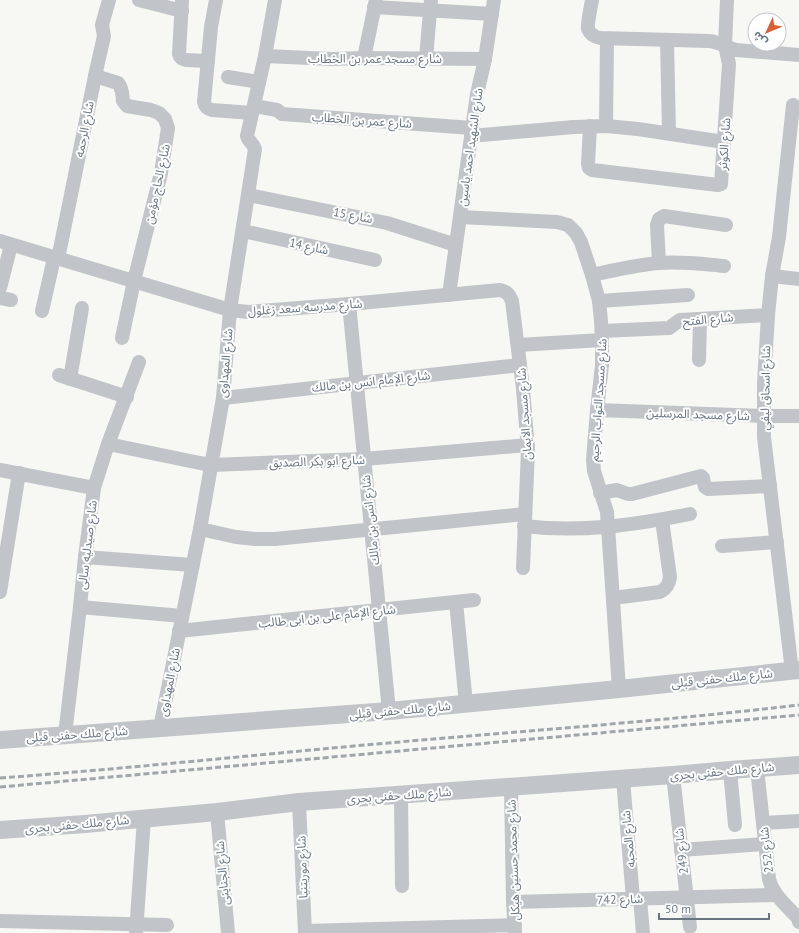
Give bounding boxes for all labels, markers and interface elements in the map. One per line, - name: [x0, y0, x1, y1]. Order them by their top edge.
- north arrow: [747, 12, 787, 52]
- text: ش: [750, 29, 770, 49]
- street label: شارع مسجد عمر بن الخطاب: [308, 51, 442, 68]
- street label: شارع الشهيد احمد ياسين: [454, 87, 488, 207]
- street label: شارع الرحمه: [71, 100, 99, 159]
- street label: شارع عمر بن الخطاب: [311, 109, 413, 133]
- street label: شارع الكوثر: [715, 117, 735, 172]
- street label: شارع الحاج مؤمن: [141, 143, 175, 226]
- street label: شارع 15: [332, 204, 374, 228]
- street label: شارع 14: [288, 235, 330, 259]
- street label: شارع مدرسه سعد زغلول: [247, 296, 363, 320]
- street label: شارع الفتح: [682, 309, 734, 331]
- street label: شارع المهداوى: [215, 328, 237, 398]
- street label: شارع مسجد التواب الرحيم: [586, 338, 612, 462]
- street label: شارع اسحاق ليفي: [757, 345, 776, 431]
- street label: شارع الإمام انس بن مالك: [311, 367, 431, 397]
- street label: شارع مسجد الايمان: [513, 367, 537, 461]
- street label: شارع مسجد المرسلين: [646, 405, 750, 425]
- street label: شارع ابو بكر الصديق: [269, 452, 365, 472]
- street label: شارع انس بن مالك: [358, 474, 384, 566]
- street label: شارع صيدليه سالى: [74, 500, 102, 591]
- street label: شارع الإمام على بن ابى طالب: [258, 601, 397, 633]
- street label: شارع المهداوى: [155, 647, 185, 718]
- street label: شارع ملك حفنى قبلى: [671, 665, 774, 693]
- street label: شارع ملك حفنى قبلى: [349, 698, 452, 724]
- street label: شارع ملك حفنى قبلى: [26, 723, 128, 747]
- street label: شارع ملك حفنى بحرى: [669, 759, 775, 785]
- street label: شارع ملك حفنى بحرى: [346, 784, 452, 808]
- street label: شارع محمد حسنين هيكل: [503, 799, 525, 921]
- street label: شارع المحبه: [618, 810, 640, 868]
- street label: شارع ملك حفنى بحرى: [24, 812, 130, 838]
- street label: شارع 252: [756, 826, 778, 874]
- street label: شارع 249: [671, 827, 693, 875]
- street label: شارع موريتنيا: [293, 835, 313, 899]
- street label: شارع الجناينى: [212, 840, 234, 906]
- street label: شارع 742: [597, 891, 643, 909]
- scale bar: [659, 895, 769, 921]
- text: 50 m: [665, 901, 691, 916]

